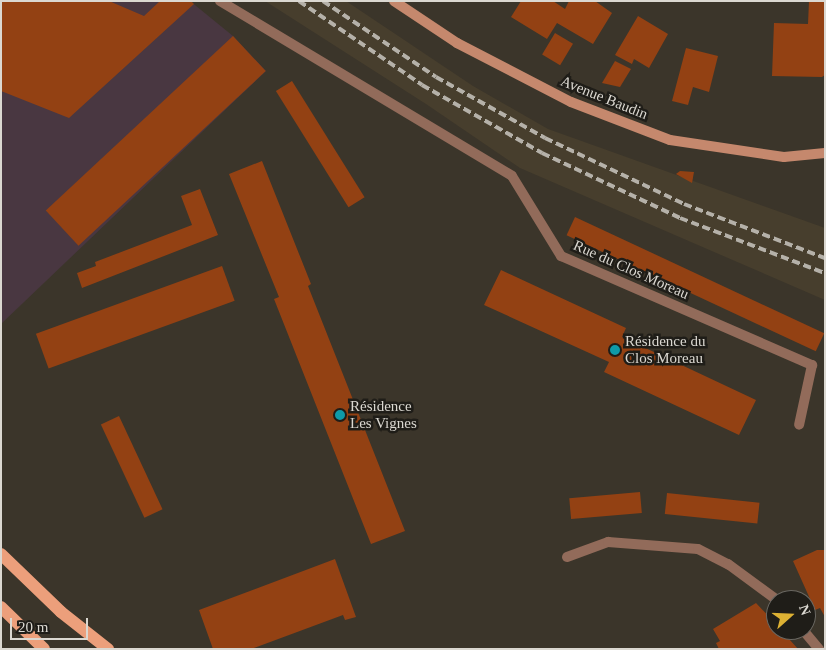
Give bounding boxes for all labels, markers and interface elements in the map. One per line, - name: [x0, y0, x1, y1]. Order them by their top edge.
- street label: Avenue Baudin: [558, 72, 650, 124]
- street label: Rue du Clos Moreau: [570, 236, 692, 304]
- place label: Résidence du Clos Moreau: [625, 332, 705, 367]
- marker: Résidence du Clos Moreau: [609, 344, 621, 356]
- place label: Résidence Les Vignes: [350, 397, 417, 432]
- marker: Résidence Les Vignes: [334, 409, 346, 421]
- north arrow: [766, 590, 816, 640]
- text: N: [796, 603, 813, 617]
- scale bar: [12, 608, 90, 640]
- text: 20 m: [18, 619, 48, 635]

